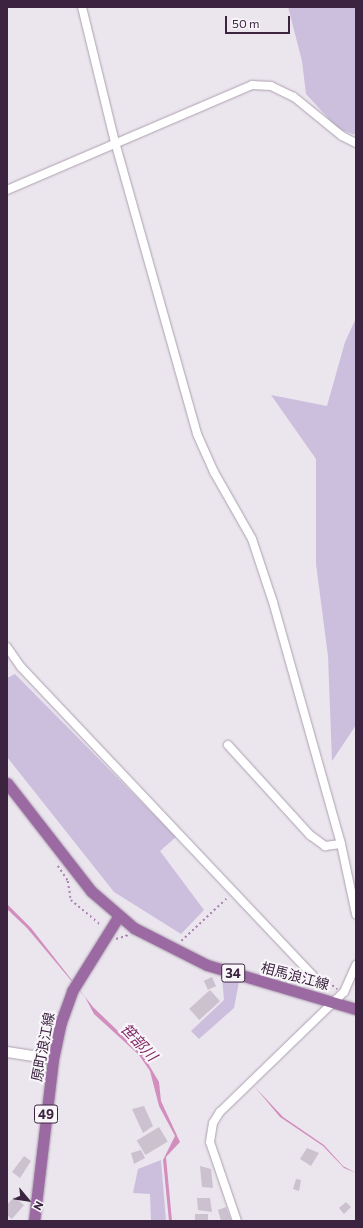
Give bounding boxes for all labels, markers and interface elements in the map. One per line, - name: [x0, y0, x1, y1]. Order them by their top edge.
- scale bar: [227, 8, 292, 34]
- text: 50 m: [232, 16, 260, 30]
- street label: 相馬浪江線: [259, 959, 331, 993]
- road number: 34: [221, 962, 245, 984]
- street label: 原町浪江線: [28, 1011, 58, 1083]
- water label: 笹部川: [117, 1019, 161, 1065]
- road number: 49: [34, 1103, 58, 1125]
- north arrow: [8, 1180, 48, 1220]
- text: N: [31, 1199, 47, 1213]

